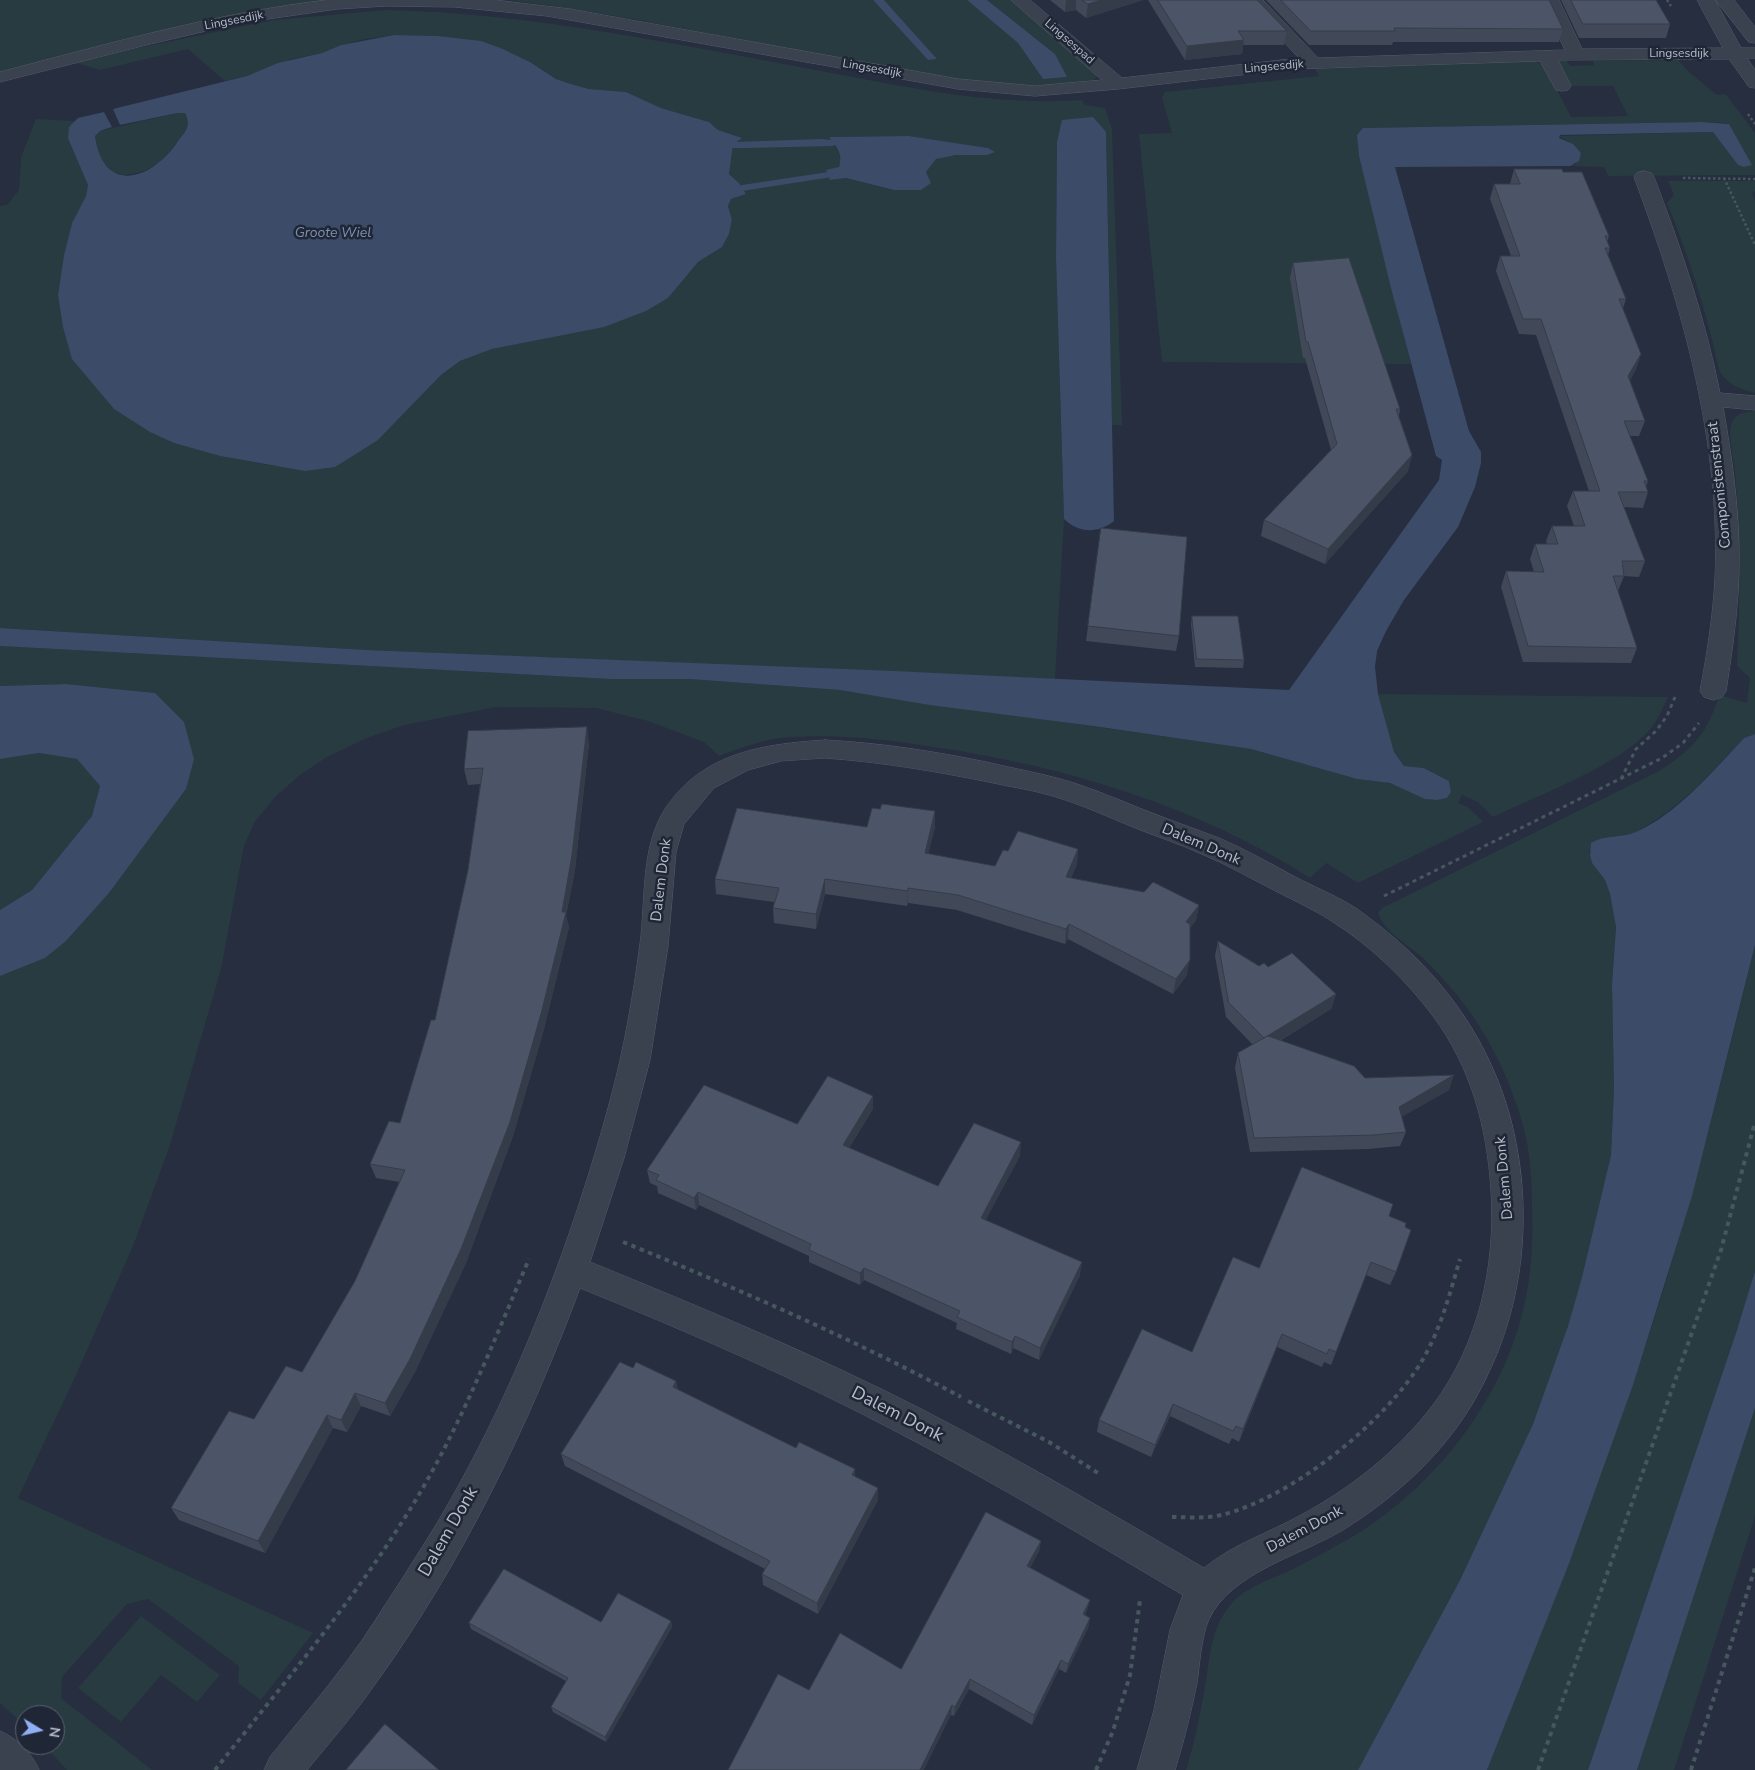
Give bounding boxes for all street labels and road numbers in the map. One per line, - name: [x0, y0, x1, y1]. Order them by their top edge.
- street label: Lingsesdijk: [203, 8, 265, 34]
- street label: Lingsespad: [1041, 16, 1097, 68]
- street label: Lingsesdijk: [1649, 47, 1709, 61]
- street label: Lingsesdijk: [841, 57, 903, 81]
- street label: Lingsesdijk: [1244, 57, 1304, 77]
- street label: Componistenstraat: [1704, 421, 1736, 549]
- street label: Dalem Donk: [1159, 820, 1243, 870]
- street label: Dalem Donk: [648, 837, 676, 923]
- street label: Dalem Donk: [1492, 1136, 1518, 1220]
- street label: Dalem Donk: [847, 1383, 947, 1447]
- street label: Dalem Donk: [415, 1483, 483, 1581]
- street label: Dalem Donk: [1264, 1502, 1346, 1558]

